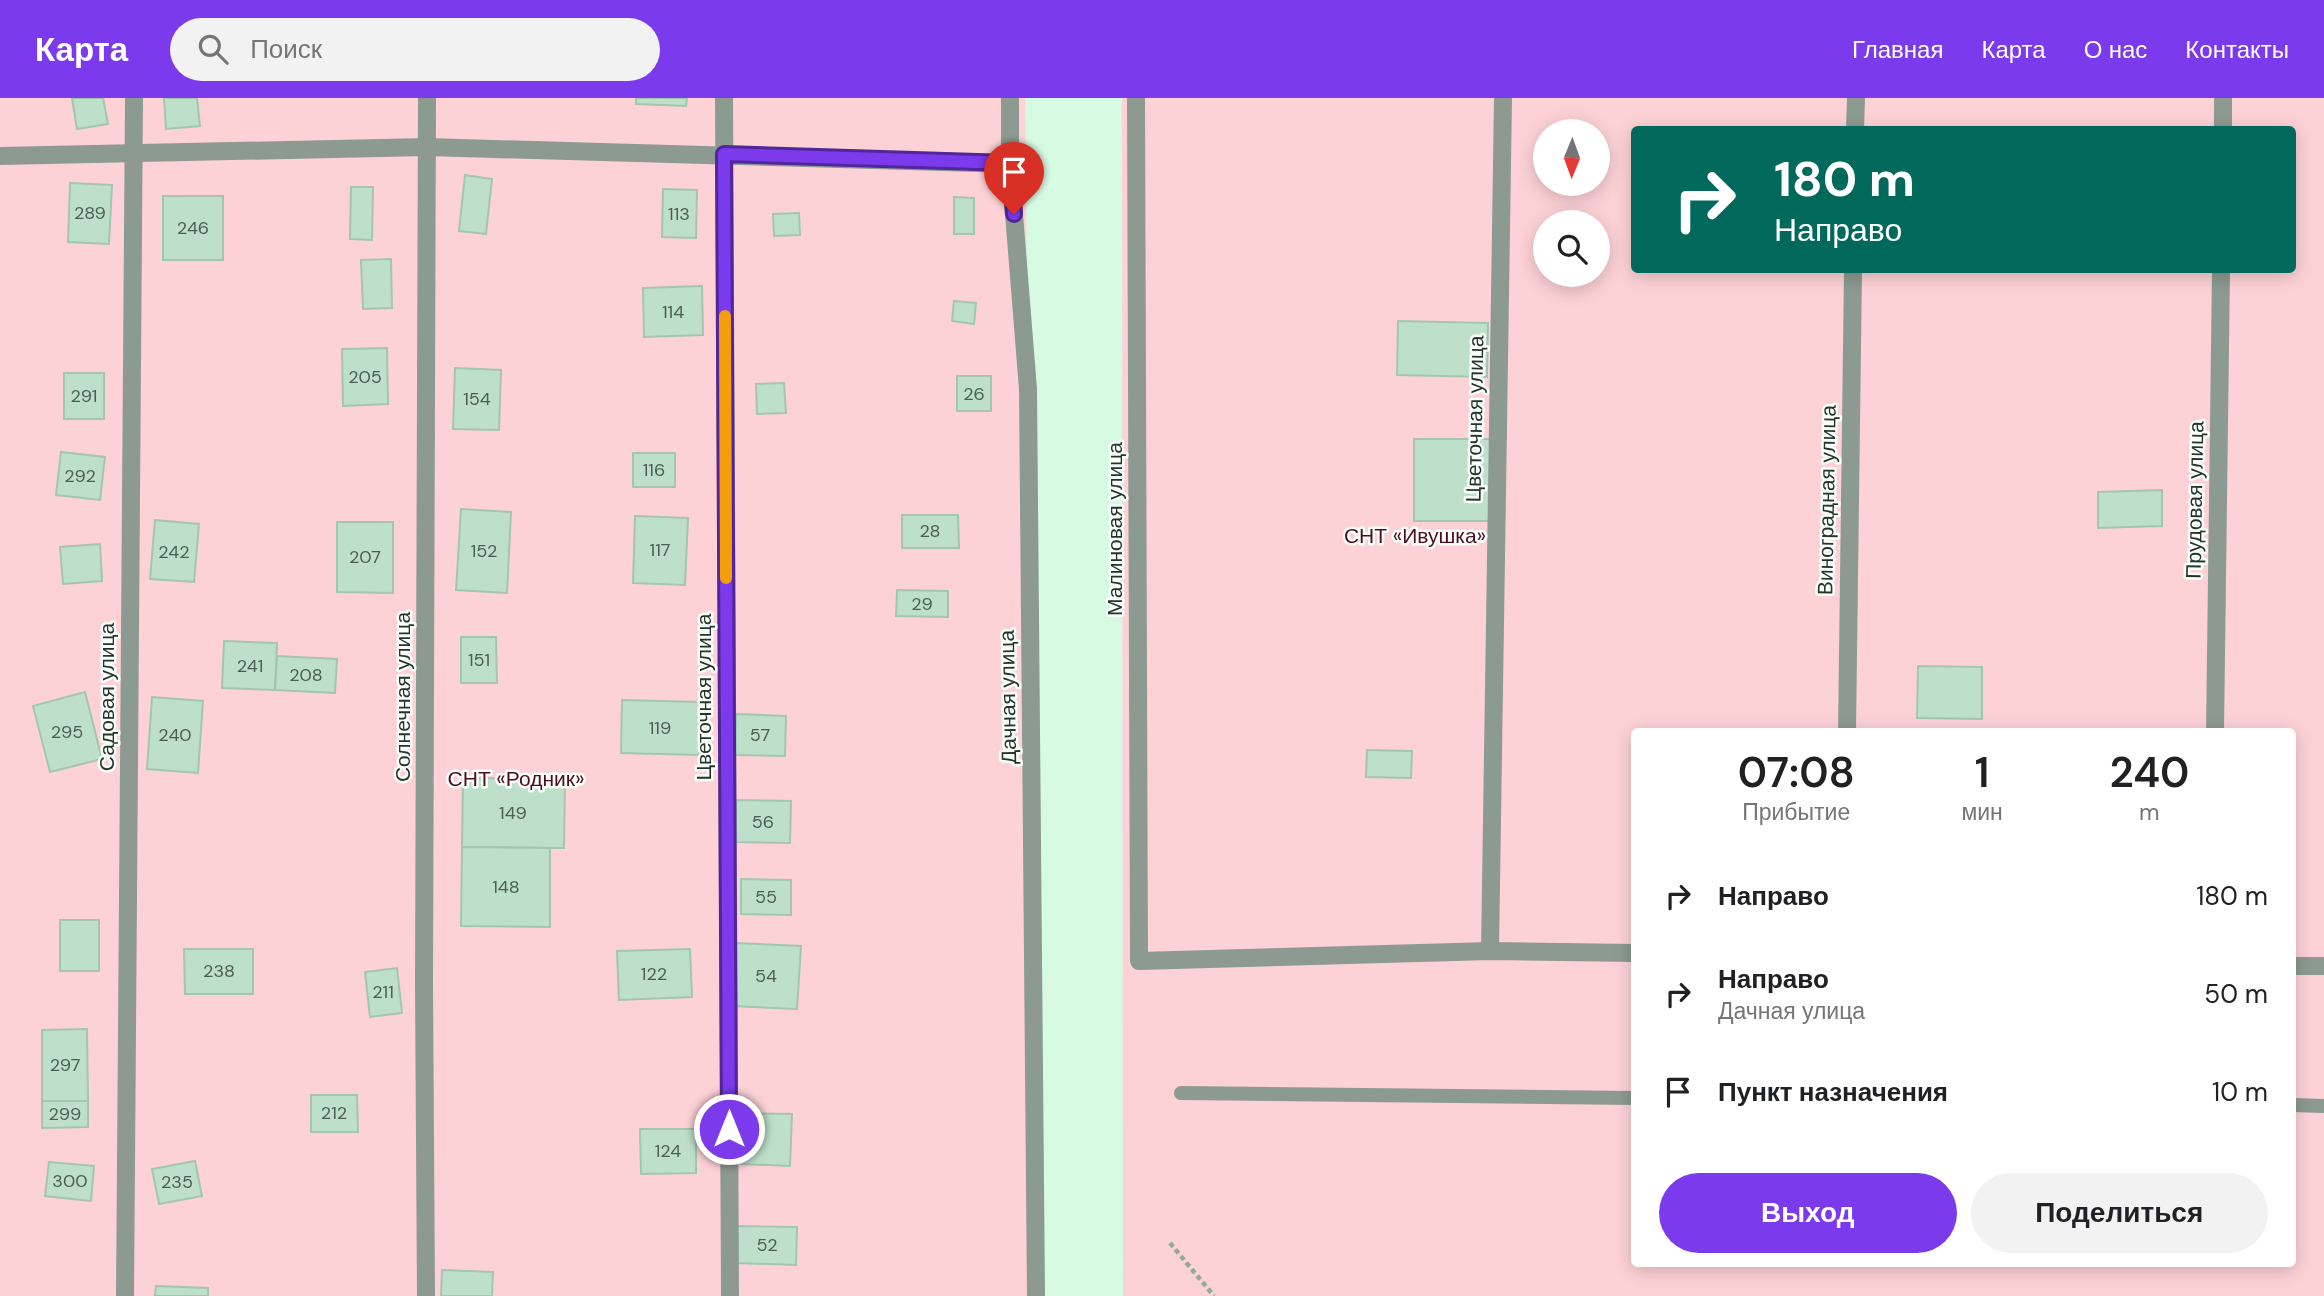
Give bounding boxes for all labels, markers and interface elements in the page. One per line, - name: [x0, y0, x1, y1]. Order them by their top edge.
- search box: [170, 18, 660, 81]
- text: Карта: [35, 28, 128, 71]
- icon: search: [194, 30, 232, 68]
- text: Поиск: [250, 32, 322, 66]
- text: Главная: [1852, 34, 1943, 65]
- text: Карта: [1981, 34, 2046, 65]
- text: О нас: [2084, 34, 2147, 65]
- text: Контакты: [2185, 34, 2289, 65]
- north arrow: [1533, 119, 1610, 196]
- map controls: [1533, 119, 1610, 287]
- pin: [984, 142, 1044, 214]
- text: 180 m: [1774, 147, 1915, 211]
- icon: arrive: [995, 153, 1033, 191]
- icon: right: [1659, 154, 1750, 245]
- house number: 289: [74, 201, 106, 225]
- house number: 113: [668, 202, 690, 226]
- text: Направо: [1774, 209, 1902, 251]
- button: search: [1533, 210, 1610, 287]
- house number: 246: [177, 216, 209, 240]
- house number: 114: [662, 300, 684, 324]
- street label: Цветочная улица: [1460, 335, 1490, 503]
- house number: 205: [348, 365, 382, 389]
- house number: 26: [963, 382, 985, 406]
- house number: 291: [71, 384, 97, 408]
- house number: 154: [463, 387, 491, 411]
- street label: Виноградная улица: [1811, 404, 1843, 595]
- street label: Прудовая улица: [2180, 421, 2210, 579]
- street label: Малиновая улица: [1101, 442, 1129, 616]
- house number: 116: [643, 458, 665, 482]
- house number: 292: [64, 464, 96, 488]
- house number: 28: [919, 519, 941, 543]
- park label: СНТ «Ивушка»: [1344, 522, 1486, 550]
- house number: 117: [650, 538, 670, 562]
- house number: 152: [471, 539, 497, 563]
- house number: 242: [158, 540, 190, 564]
- house number: 207: [349, 545, 381, 569]
- house number: 29: [911, 592, 933, 616]
- street label: Солнечная улица: [389, 612, 417, 782]
- street label: Цветочная улица: [690, 613, 718, 780]
- street label: Садовая улица: [93, 623, 121, 771]
- street label: Дачная улица: [993, 629, 1023, 764]
- house number: 151: [468, 648, 490, 672]
- house number: 241: [237, 654, 263, 678]
- house number: 208: [289, 663, 323, 687]
- house number: 119: [649, 716, 671, 740]
- house number: 295: [51, 720, 83, 744]
- house number: 240: [158, 723, 192, 747]
- house number: 57: [750, 723, 770, 747]
- text: 07:08: [1738, 745, 1855, 800]
- text: 1: [1975, 745, 1989, 800]
- text: 240: [2109, 745, 2189, 800]
- park label: СНТ «Родник»: [448, 765, 584, 793]
- text: Прибытие: [1742, 797, 1850, 827]
- text: мин: [1961, 797, 2003, 827]
- text: m: [2139, 797, 2160, 827]
- house number: 149: [499, 801, 527, 825]
- house number: 56: [752, 810, 774, 834]
- house number: 148: [492, 875, 520, 899]
- icon: right: [1659, 877, 1697, 915]
- text: Направо: [1718, 879, 1829, 913]
- text: 180 m: [2196, 879, 2268, 913]
- house number: 55: [755, 885, 777, 909]
- house number: 238: [203, 959, 235, 983]
- house number: 122: [641, 962, 667, 986]
- text: Направо: [1718, 962, 1829, 996]
- house number: 54: [755, 964, 777, 988]
- icon: right: [1659, 975, 1697, 1013]
- text: 50 m: [2204, 977, 2268, 1011]
- house number: 211: [372, 980, 394, 1004]
- text: Дачная улица: [1718, 996, 1865, 1026]
- house number: 297: [50, 1053, 80, 1077]
- icon: arrive: [1659, 1073, 1697, 1111]
- text: Пункт назначения: [1718, 1075, 1948, 1109]
- text: 10 m: [2212, 1075, 2268, 1109]
- position arrow: [692, 1092, 766, 1166]
- house number: 212: [321, 1101, 347, 1125]
- house number: 299: [49, 1102, 81, 1126]
- house number: 124: [655, 1139, 681, 1163]
- house number: 300: [52, 1169, 88, 1193]
- house number: 235: [161, 1170, 193, 1194]
- button: Выход: [1659, 1173, 1957, 1253]
- button: Поделиться: [1971, 1173, 2268, 1253]
- house number: 52: [756, 1233, 778, 1257]

